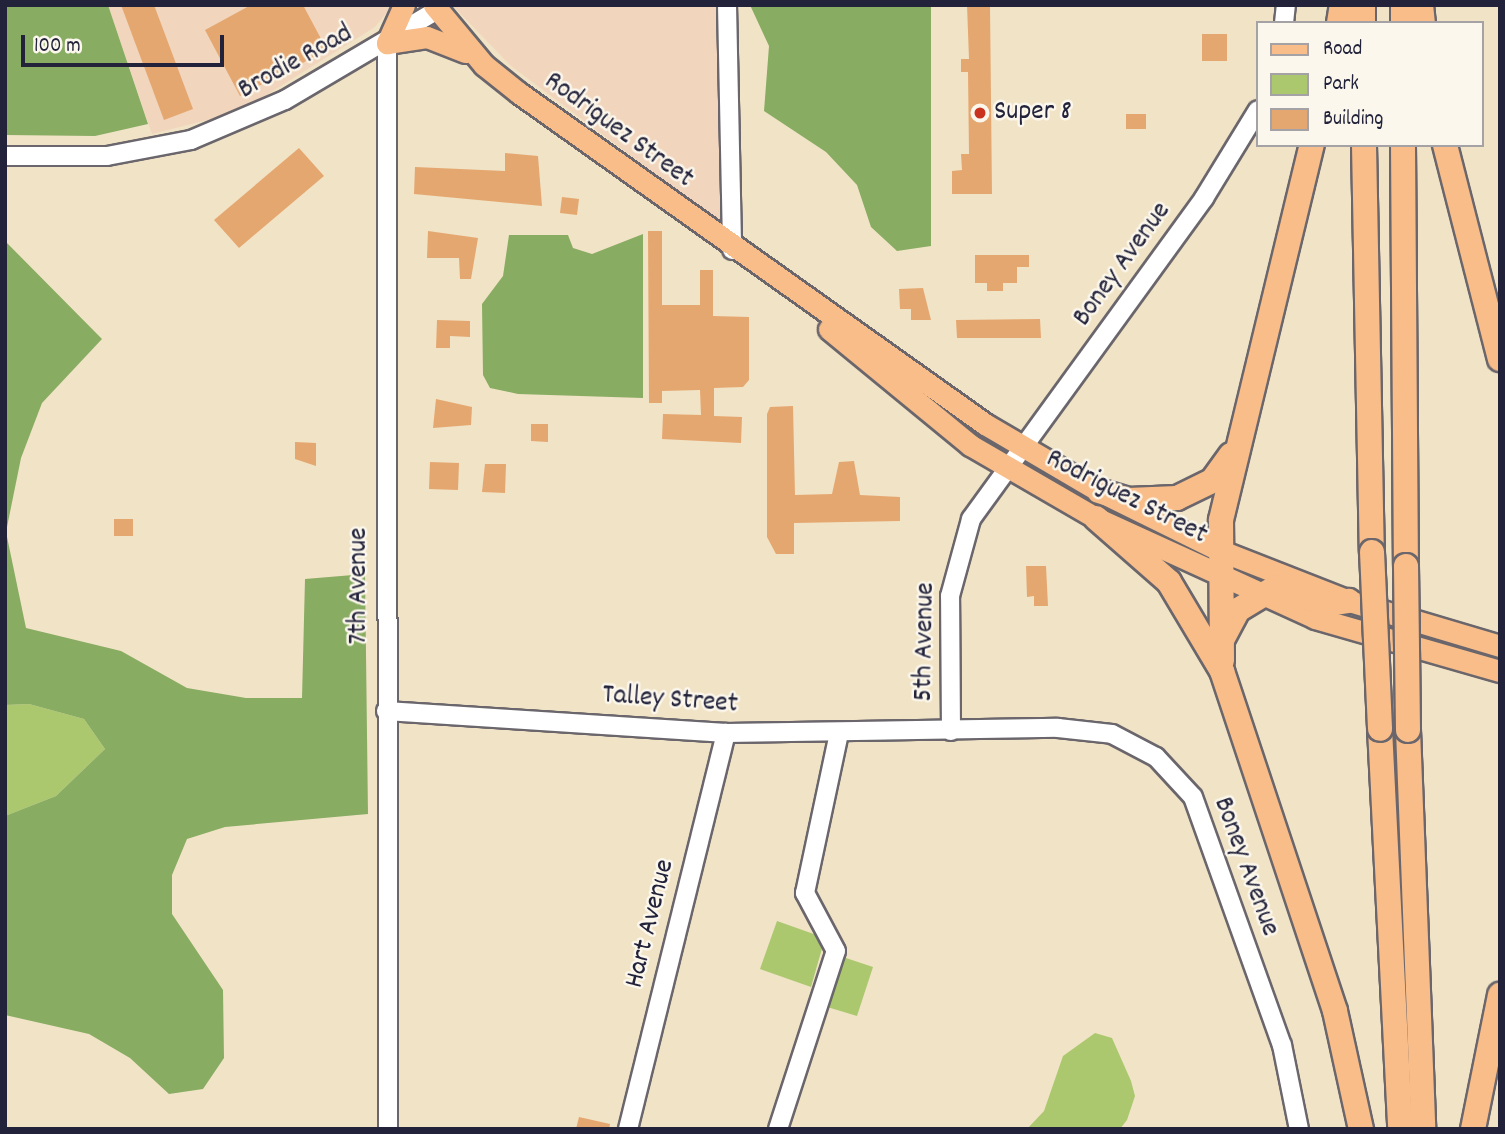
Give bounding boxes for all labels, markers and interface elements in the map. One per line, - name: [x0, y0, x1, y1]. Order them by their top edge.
- street label: Brodie Road: [233, 18, 359, 108]
- scale bar: [24, 21, 228, 65]
- legend: [1256, 21, 1484, 147]
- text: 100 m: [34, 32, 81, 62]
- text: Road: [1323, 35, 1362, 65]
- street label: Rodriguez Street: [537, 66, 699, 196]
- text: Park: [1323, 70, 1359, 100]
- place label: Super 8: [994, 96, 1072, 130]
- marker: Super 8: [972, 105, 988, 121]
- text: Building: [1323, 105, 1383, 135]
- street label: Boney Avenue: [1067, 196, 1179, 334]
- street label: Rodriguez Street: [1040, 443, 1212, 553]
- street label: 7th Avenue: [343, 528, 377, 644]
- street label: 5th Avenue: [908, 582, 944, 702]
- street label: Talley Street: [601, 680, 739, 722]
- street label: Boney Avenue: [1204, 793, 1286, 941]
- street label: Hart Avenue: [619, 856, 683, 992]

